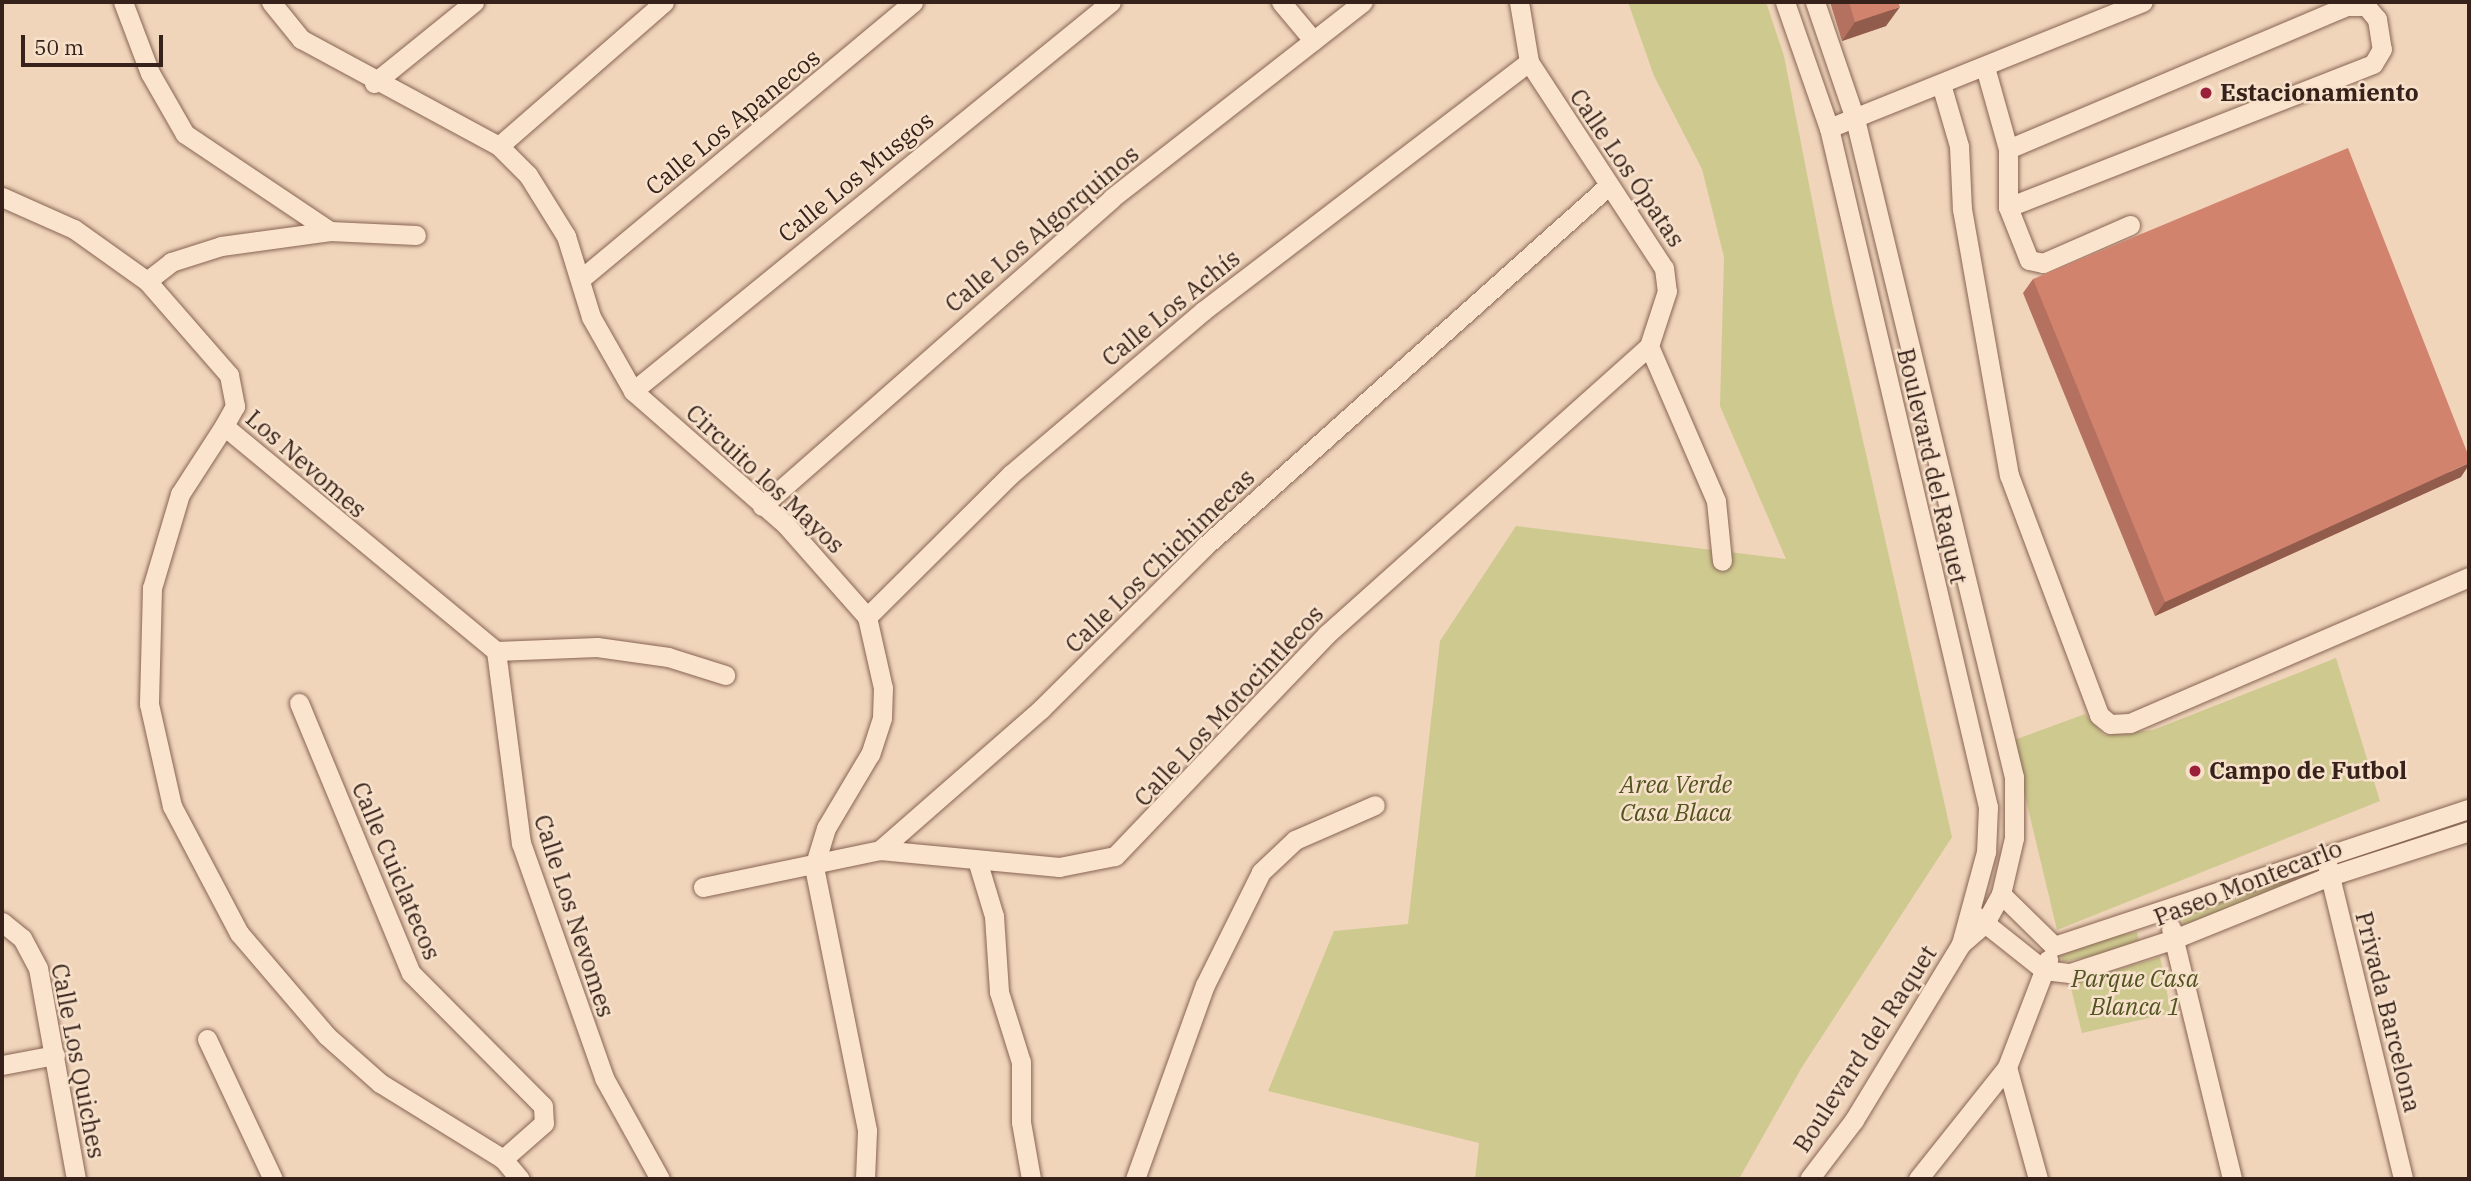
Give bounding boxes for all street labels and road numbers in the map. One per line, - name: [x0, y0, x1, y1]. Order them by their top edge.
- street label: Calle Los Apanecos: [640, 43, 826, 201]
- street label: Calle Los Ópatas: [1563, 83, 1691, 253]
- street label: Calle Los Musgos: [772, 105, 940, 249]
- street label: Calle Los Algorquinos: [939, 139, 1145, 319]
- street label: Calle Los Achís: [1096, 244, 1246, 372]
- street label: Boulevard del Raquet: [1891, 345, 1973, 587]
- street label: Circuito los Mayos: [680, 398, 850, 560]
- street label: Los Nevomes: [240, 404, 372, 524]
- street label: Calle Los Chichimecas: [1059, 463, 1261, 659]
- street label: Calle Los Motocintlecos: [1128, 600, 1330, 812]
- street label: Calle Cuiclatecos: [346, 778, 446, 964]
- street label: Calle Los Nevomes: [528, 811, 620, 1021]
- street label: Paseo Montecarlo: [2150, 834, 2346, 932]
- street label: Privada Barcelona: [2349, 909, 2427, 1115]
- street label: Boulevard del Raquet: [1787, 940, 1943, 1158]
- street label: Calle Los Quiches: [45, 961, 111, 1161]

